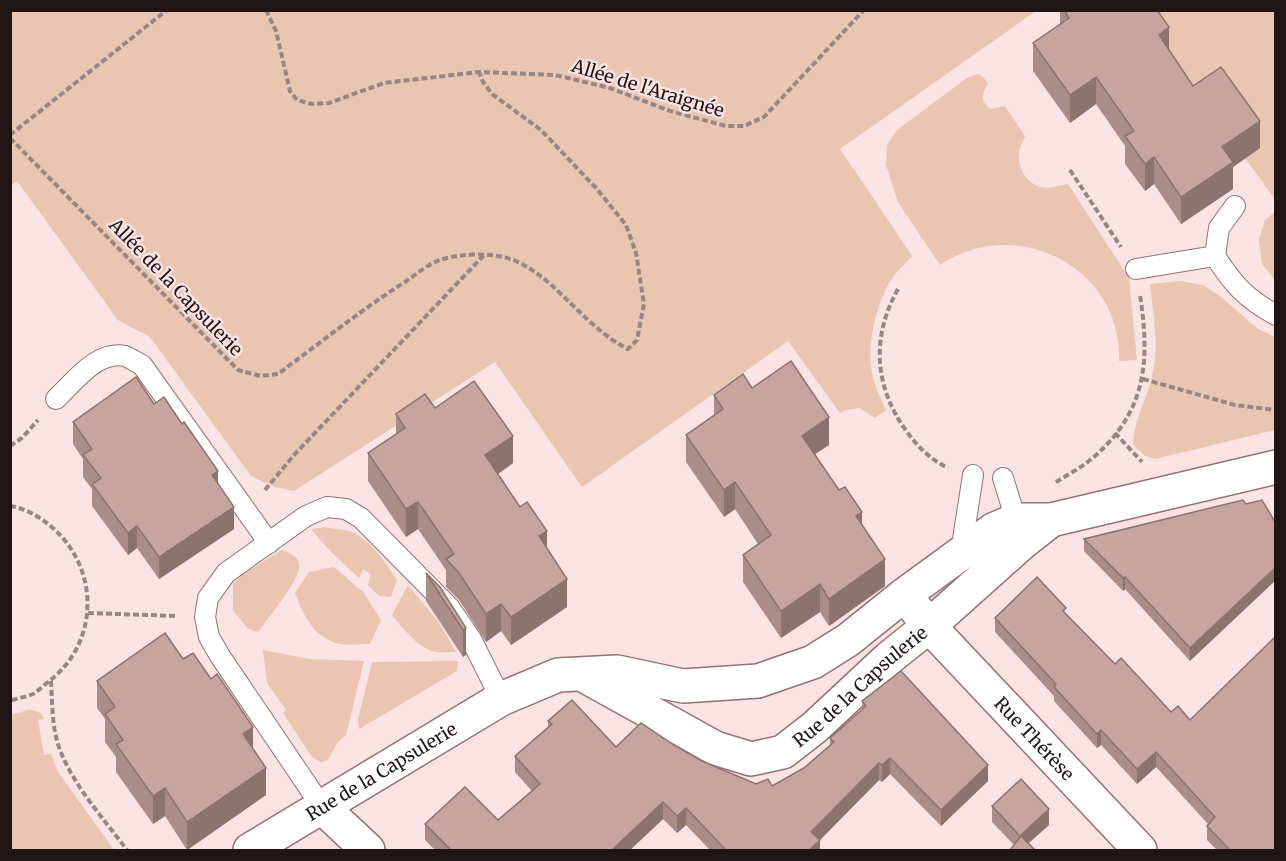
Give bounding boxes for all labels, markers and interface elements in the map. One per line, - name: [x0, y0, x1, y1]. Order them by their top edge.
- street label: Allée de l'Araignée: [568, 54, 727, 122]
- street label: Allée de la Capsulerie: [104, 213, 248, 361]
- street label: Rue de la Capsulerie: [788, 621, 932, 752]
- street label: Rue Thérèse: [990, 692, 1080, 785]
- street label: Rue de la Capsulerie: [301, 717, 461, 825]

